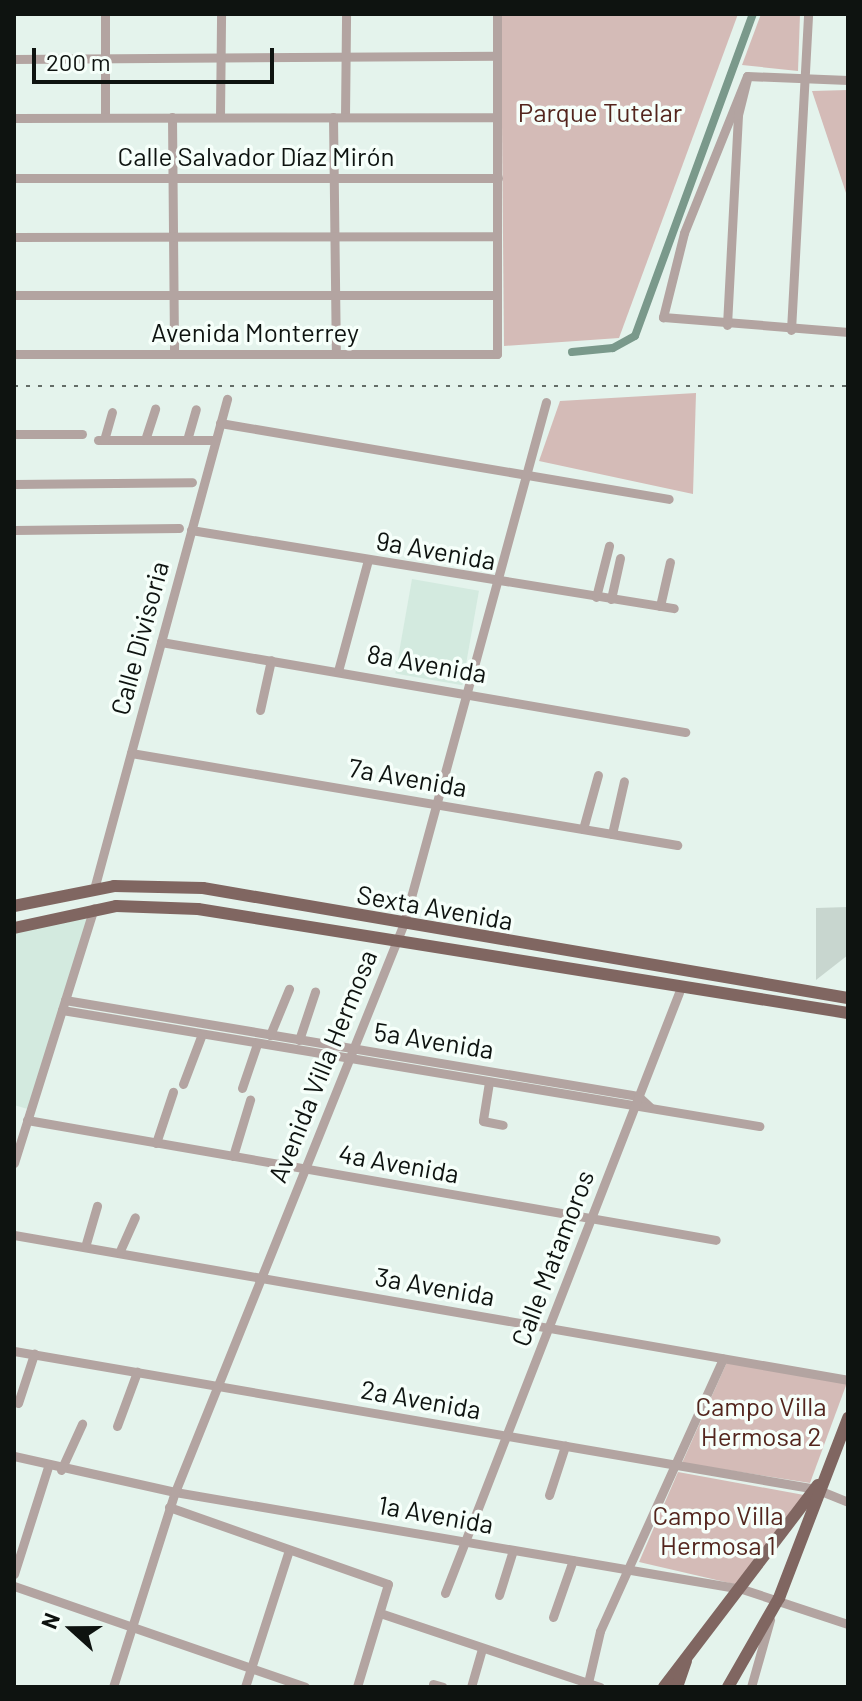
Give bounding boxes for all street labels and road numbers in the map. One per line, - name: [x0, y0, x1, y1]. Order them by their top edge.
- street label: Calle Salvador Díaz Mirón: [118, 140, 394, 172]
- street label: Avenida Monterrey: [151, 316, 359, 348]
- street label: 9a Avenida: [374, 524, 498, 576]
- street label: Calle Divisoria: [104, 558, 174, 718]
- street label: 8a Avenida: [365, 637, 489, 689]
- street label: 7a Avenida: [346, 751, 470, 803]
- street label: Sexta Avenida: [355, 878, 515, 936]
- street label: Avenida Villa Hermosa: [261, 945, 383, 1187]
- street label: 5a Avenida: [372, 1015, 496, 1065]
- street label: 4a Avenida: [336, 1137, 462, 1189]
- street label: Calle Matamoros: [504, 1166, 600, 1350]
- street label: 3a Avenida: [373, 1260, 497, 1312]
- street label: 2a Avenida: [359, 1373, 483, 1425]
- street label: 1a Avenida: [376, 1489, 496, 1539]

